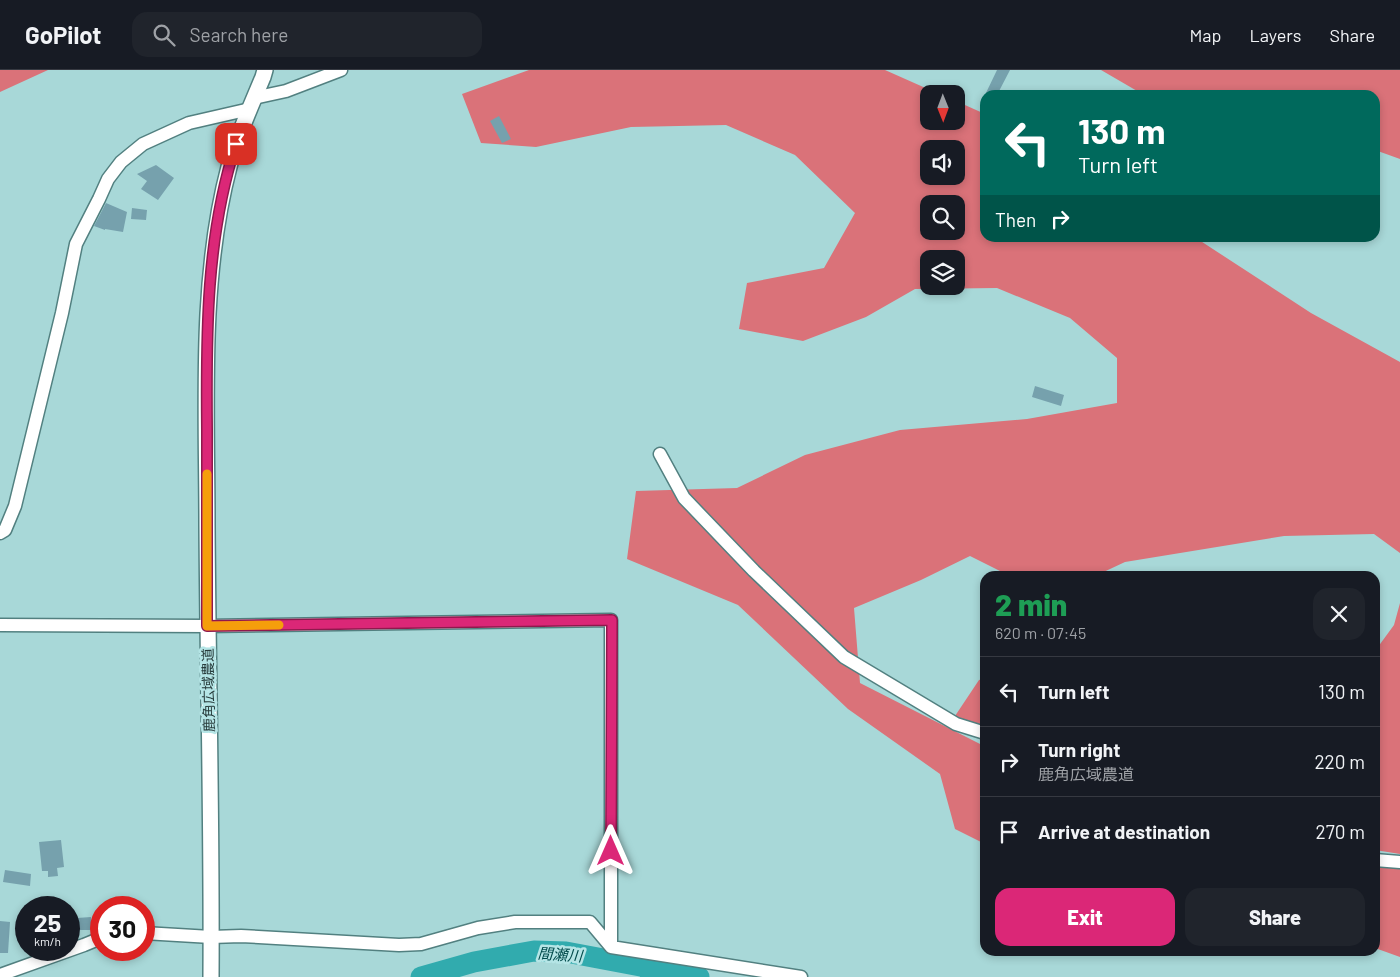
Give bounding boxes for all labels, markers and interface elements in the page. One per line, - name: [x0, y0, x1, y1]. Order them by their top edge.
- search box: [132, 12, 482, 57]
- text: GoPilot: [25, 20, 102, 49]
- icon: search: [150, 21, 178, 49]
- text: Search here: [190, 23, 288, 46]
- text: Map: [1189, 24, 1221, 46]
- text: Layers: [1249, 24, 1302, 46]
- text: Share: [1330, 24, 1375, 46]
- north arrow: [920, 85, 965, 130]
- map controls: [920, 85, 965, 295]
- text: 130 m: [1078, 109, 1165, 151]
- icon: left: [995, 110, 1060, 175]
- pin: [215, 123, 257, 165]
- icon: arrive: [222, 130, 250, 158]
- button: sound: [920, 140, 965, 185]
- text: Turn left: [1078, 151, 1158, 177]
- button: search: [920, 195, 965, 240]
- icon: right: [1046, 205, 1074, 233]
- text: Then: [995, 208, 1036, 231]
- button: layers: [920, 250, 965, 295]
- text: 2 min: [995, 586, 1067, 622]
- button: close: [1313, 588, 1365, 640]
- text: 620 m · 07:45: [995, 623, 1086, 642]
- street label: 鹿角広域農道: [199, 648, 217, 732]
- icon: left: [995, 678, 1023, 706]
- text: Turn left: [1038, 680, 1109, 703]
- text: 130 m: [1318, 680, 1365, 703]
- text: Turn right: [1038, 738, 1120, 761]
- icon: right: [995, 748, 1023, 776]
- text: 220 m: [1314, 750, 1365, 773]
- text: 鹿角広域農道: [1038, 764, 1134, 783]
- icon: arrive: [995, 818, 1023, 846]
- text: Arrive at destination: [1038, 820, 1210, 843]
- text: 270 m: [1316, 820, 1365, 843]
- position arrow: [584, 824, 636, 876]
- button: Exit: [995, 888, 1175, 946]
- button: Share: [1185, 888, 1365, 946]
- speed limit sign: 30: [90, 896, 155, 961]
- text: 25: [34, 907, 61, 937]
- text: km/h: [34, 934, 61, 948]
- water label: 間瀬川: [537, 943, 585, 965]

